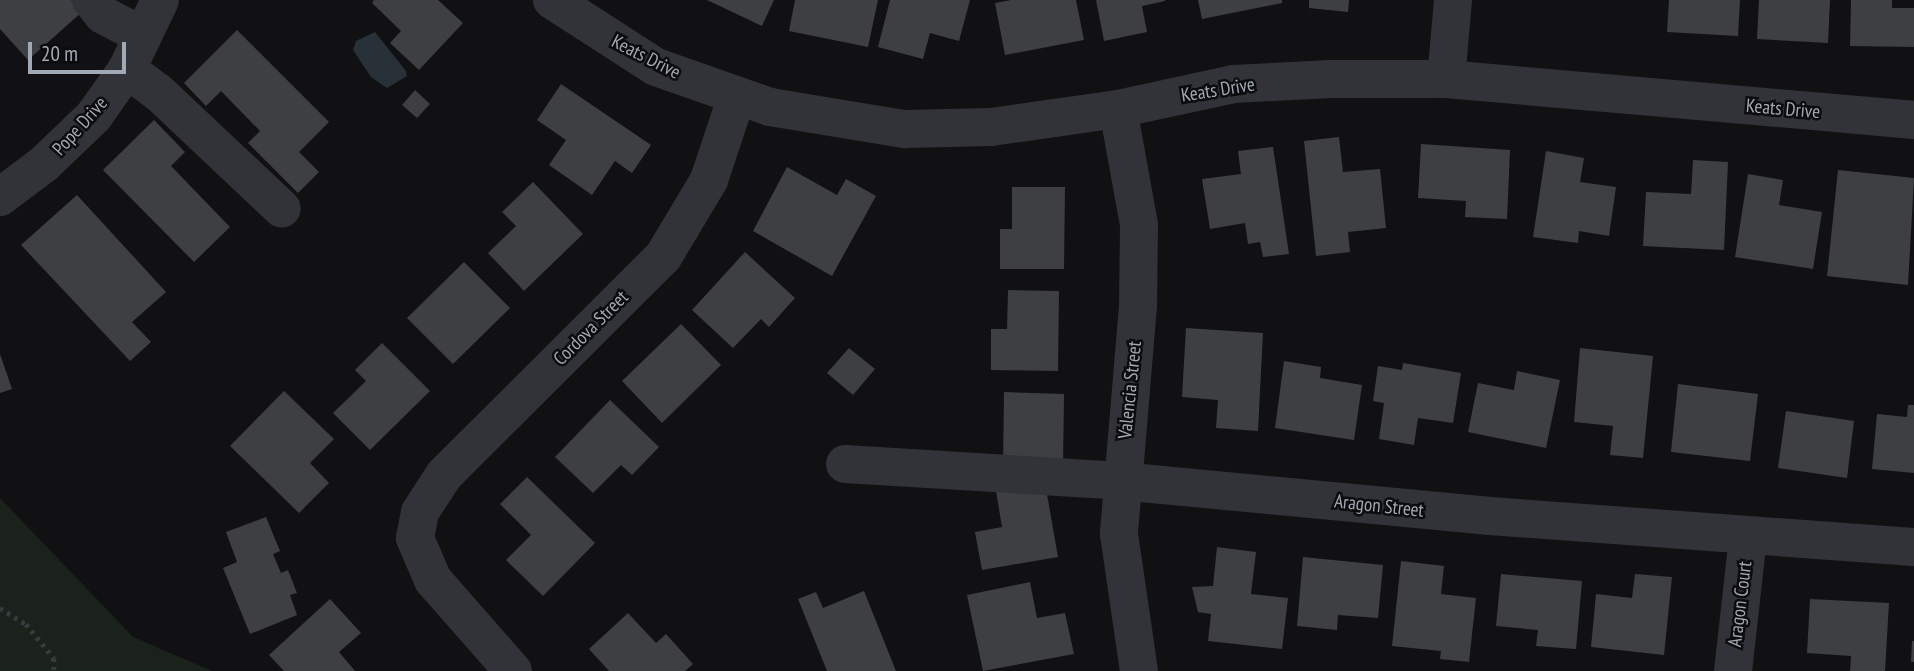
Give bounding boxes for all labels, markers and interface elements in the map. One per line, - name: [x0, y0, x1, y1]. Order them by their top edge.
- scale bar: [32, 28, 130, 72]
- street label: Keats Drive: [608, 30, 684, 84]
- text: 20 m: [41, 40, 78, 67]
- street label: Keats Drive: [1180, 73, 1256, 107]
- street label: Pope Drive: [48, 92, 112, 160]
- street label: Keats Drive: [1745, 94, 1821, 124]
- street label: Cordova Street: [549, 286, 633, 370]
- street label: Valencia Street: [1114, 340, 1146, 440]
- street label: Aragon Street: [1333, 490, 1425, 522]
- street label: Aragon Court: [1723, 560, 1757, 648]

